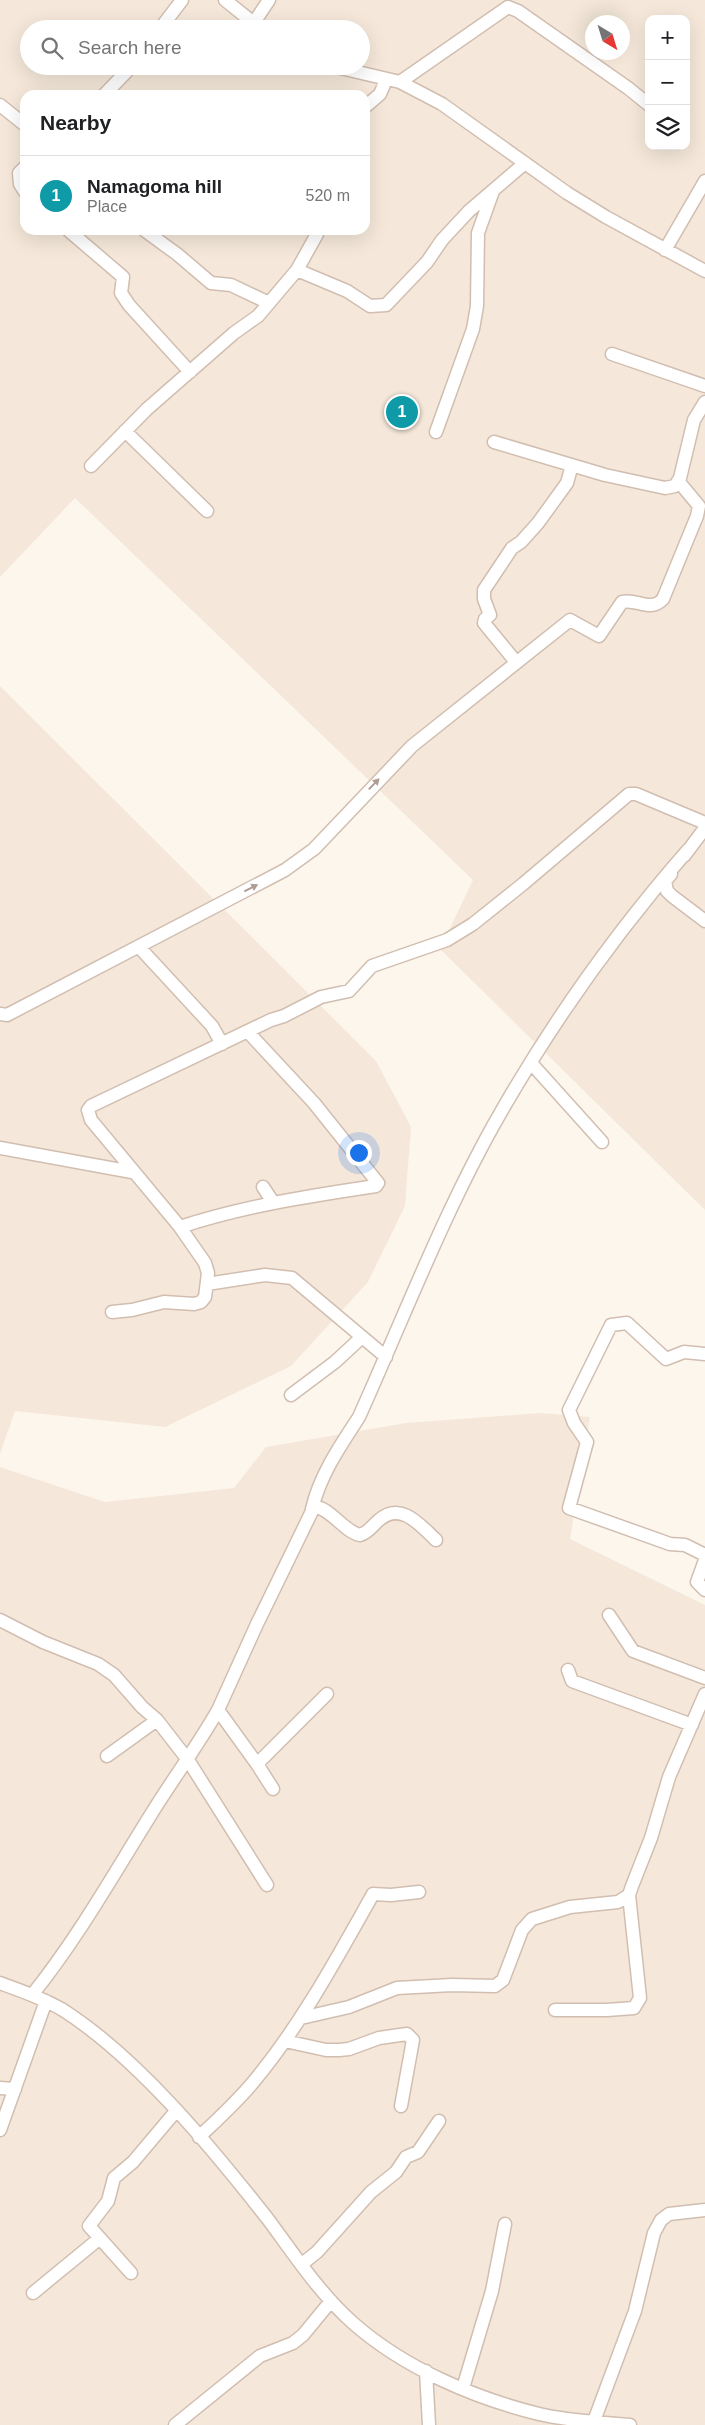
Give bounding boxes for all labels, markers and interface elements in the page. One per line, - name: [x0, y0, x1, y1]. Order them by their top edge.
- north arrow: [585, 15, 630, 60]
- map controls: [645, 15, 690, 150]
- button: +: [645, 15, 690, 60]
- search box: [20, 20, 370, 75]
- icon: search: [38, 34, 66, 62]
- text: Search here: [78, 37, 182, 58]
- button: −: [645, 60, 690, 105]
- button: layers: [645, 105, 690, 150]
- text: Nearby: [40, 111, 111, 134]
- text: Namagoma hill: [87, 176, 222, 197]
- text: 1: [52, 187, 60, 204]
- text: 520 m: [306, 187, 350, 204]
- text: Place: [87, 198, 127, 215]
- pin: 1: [386, 393, 418, 431]
- one-way arrow: [368, 779, 380, 791]
- one-way arrow: [244, 884, 258, 892]
- your location: [346, 1140, 372, 1166]

